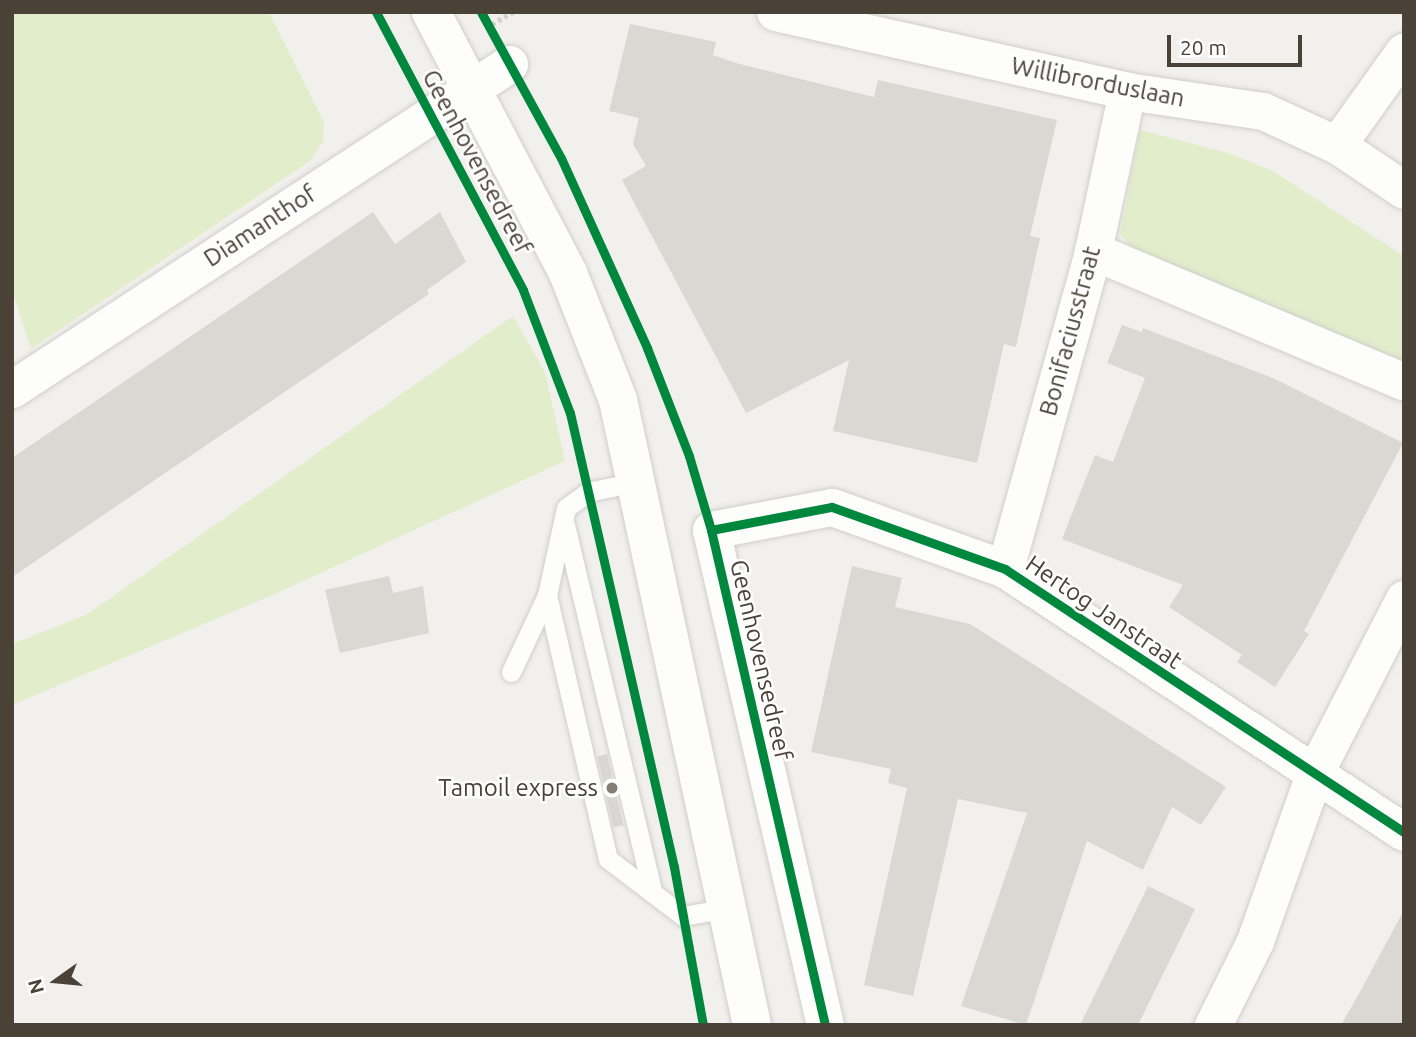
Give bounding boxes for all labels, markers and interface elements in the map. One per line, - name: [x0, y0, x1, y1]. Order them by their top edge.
- scale bar: [1171, 21, 1306, 65]
- text: 20 m: [1180, 35, 1227, 59]
- street label: Willibrorduslaan: [1009, 51, 1187, 113]
- street label: Geenhovensedreef: [416, 65, 538, 259]
- street label: Diamanthof: [198, 179, 322, 273]
- street label: Bonifaciusstraat: [1034, 243, 1106, 419]
- street label: Hertog Janstraat: [1020, 549, 1188, 675]
- street label: Geenhovensedreef: [724, 557, 798, 763]
- place label: Tamoil express: [438, 774, 598, 802]
- marker: Tamoil express: [604, 780, 620, 796]
- north arrow: [21, 946, 91, 1016]
- text: N: [23, 977, 48, 996]

